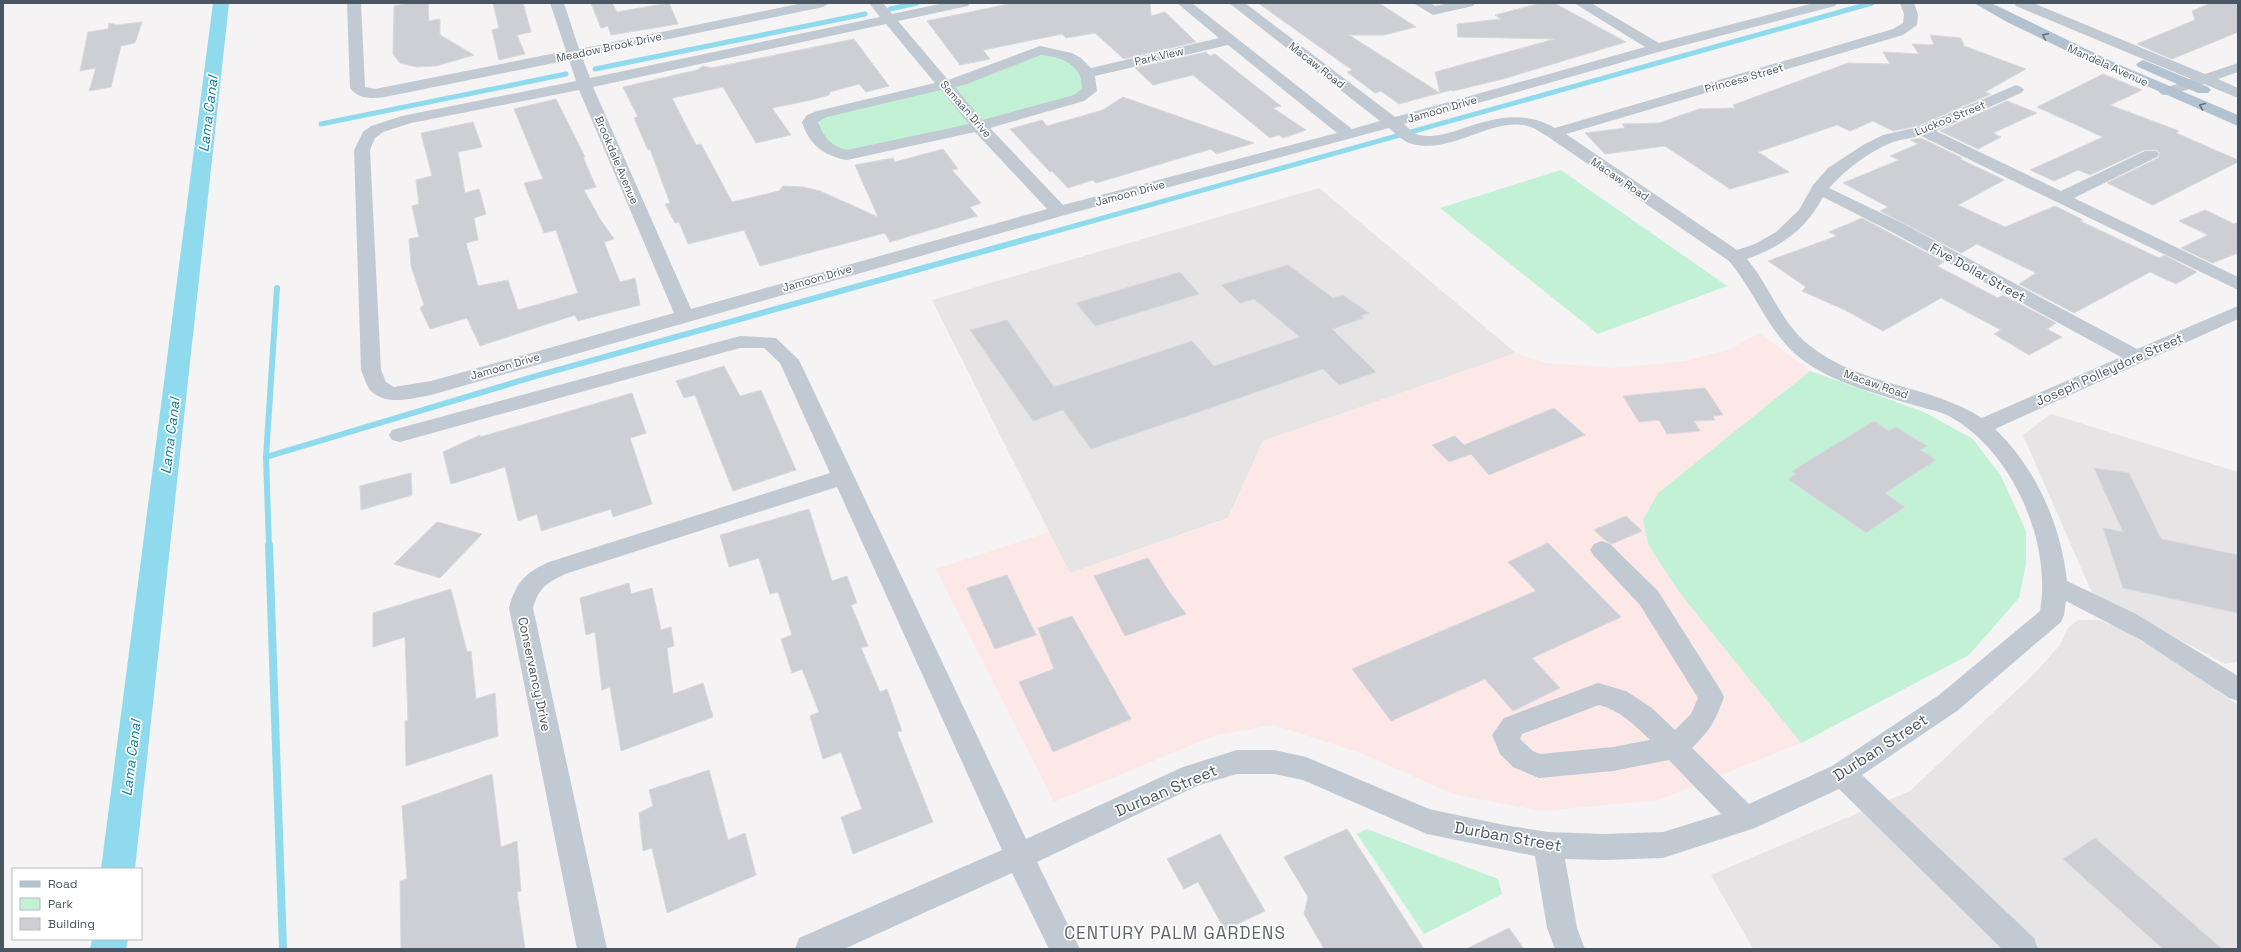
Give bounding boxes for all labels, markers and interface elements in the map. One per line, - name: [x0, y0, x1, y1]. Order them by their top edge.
- street label: Meadow Brook Drive: [555, 29, 663, 65]
- one-way arrow: [2041, 33, 2049, 41]
- street label: Macaw Road: [1286, 39, 1348, 91]
- street label: Mandela Avenue: [2066, 41, 2150, 89]
- street label: Park View: [1133, 43, 1185, 68]
- street label: Princess Street: [1703, 60, 1785, 96]
- water label: Lama Canal: [194, 73, 222, 153]
- street label: Samaan Drive: [937, 78, 995, 140]
- street label: Jamoon Drive: [1406, 92, 1478, 126]
- street label: Luckoo Street: [1913, 97, 1987, 139]
- one-way arrow: [2198, 102, 2205, 110]
- street label: Brookdale Avenue: [592, 114, 642, 206]
- street label: Macaw Road: [1588, 154, 1652, 204]
- street label: Jamoon Drive: [1094, 177, 1166, 209]
- street label: Five Dollar Street: [1927, 239, 2028, 306]
- street label: Jamoon Drive: [781, 261, 853, 295]
- street label: Joseph Polleydore Street: [2033, 329, 2185, 410]
- street label: Jamoon Drive: [469, 349, 541, 383]
- street label: Macaw Road: [1842, 366, 1910, 402]
- water label: Lama Canal: [156, 395, 184, 475]
- street label: Conservancy Drive: [514, 615, 555, 733]
- street label: Durban Street: [1829, 709, 1932, 786]
- water label: Lama Canal: [117, 717, 145, 797]
- street label: Durban Street: [1112, 760, 1220, 821]
- street label: Durban Street: [1453, 817, 1563, 856]
- legend: [12, 868, 142, 940]
- text: Road: [48, 876, 77, 892]
- text: Park: [48, 896, 73, 912]
- text: Building: [48, 916, 95, 932]
- district label: CENTURY PALM GARDENS: [1064, 922, 1286, 944]

